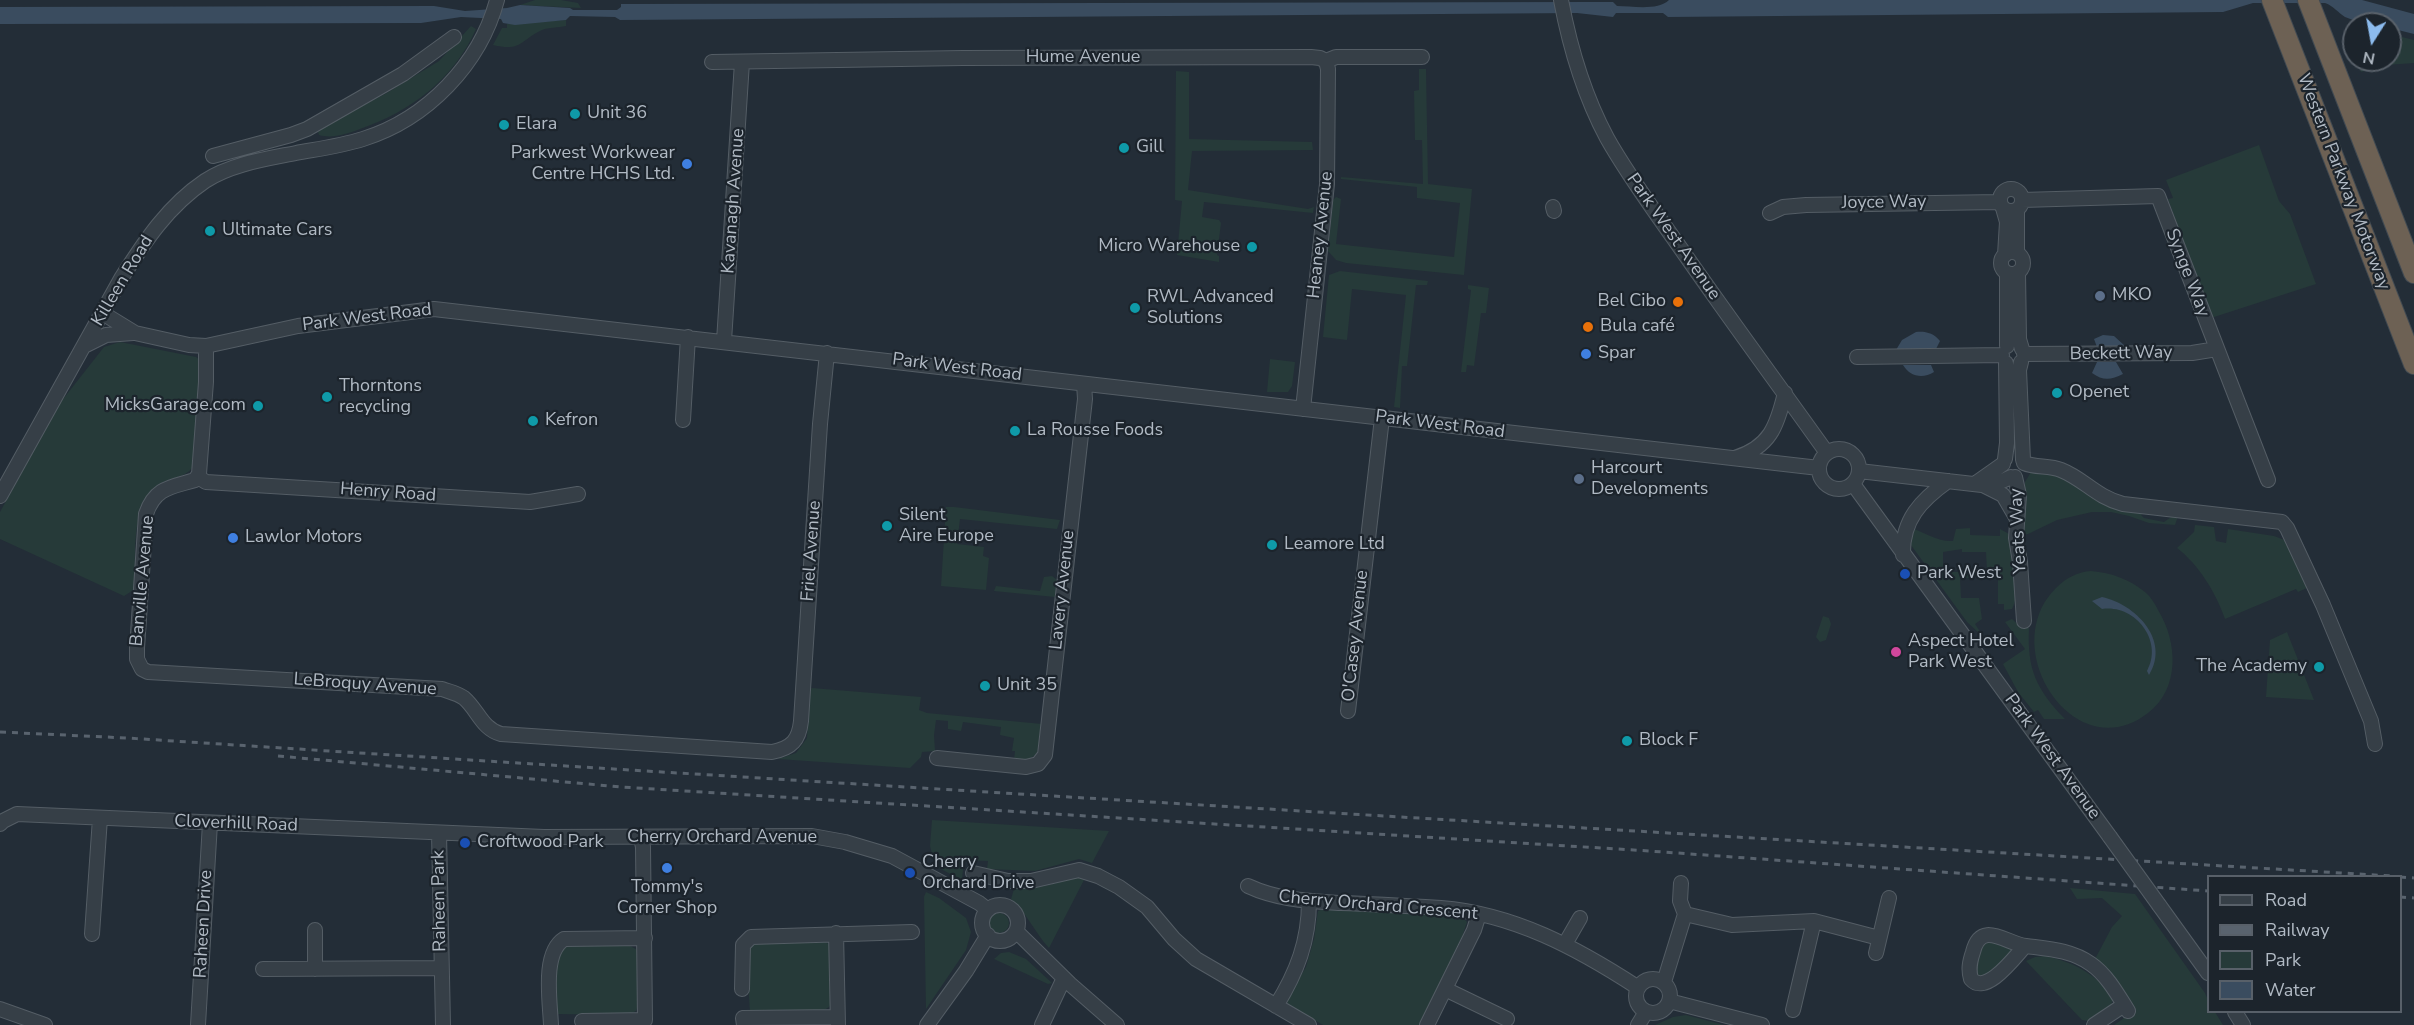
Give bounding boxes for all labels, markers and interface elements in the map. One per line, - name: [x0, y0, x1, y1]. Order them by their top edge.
- north arrow: [2342, 12, 2402, 72]
- text: N: [2361, 46, 2377, 70]
- street label: Hume Avenue: [1026, 47, 1140, 69]
- street label: Western Parkway Motorway: [2292, 71, 2394, 293]
- place label: Unit 36: [587, 103, 647, 125]
- marker: Unit 36: [568, 107, 582, 121]
- place label: Elara: [516, 114, 557, 136]
- marker: Elara: [497, 118, 511, 132]
- street label: Kavanagh Avenue: [718, 128, 750, 274]
- place label: Gill: [1136, 137, 1164, 159]
- marker: Gill: [1117, 141, 1131, 155]
- place label: Parkwest Workwear Centre HCHS Ltd.: [511, 143, 675, 186]
- marker: Parkwest Workwear Centre HCHS Ltd.: [680, 157, 694, 171]
- street label: Heaney Avenue: [1304, 170, 1338, 300]
- street label: Park West Avenue: [1621, 170, 1725, 304]
- street label: Joyce Way: [1841, 191, 1927, 215]
- place label: Ultimate Cars: [222, 220, 332, 242]
- marker: Ultimate Cars: [203, 224, 217, 238]
- street label: Synge Way: [2160, 226, 2214, 320]
- street label: Killeen Road: [88, 232, 158, 330]
- place label: Micro Warehouse: [1098, 236, 1240, 258]
- marker: Micro Warehouse: [1245, 240, 1259, 254]
- place label: MKO: [2112, 285, 2152, 307]
- place label: RWL Advanced Solutions: [1147, 287, 1274, 330]
- marker: MKO: [2093, 289, 2107, 303]
- place label: Bel Cibo: [1598, 291, 1666, 313]
- marker: Bel Cibo: [1671, 295, 1685, 309]
- street label: Park West Road: [301, 299, 433, 337]
- marker: RWL Advanced Solutions: [1128, 301, 1142, 315]
- place label: Bula café: [1600, 316, 1675, 338]
- marker: Bula café: [1581, 320, 1595, 334]
- street label: Beckett Way: [2069, 342, 2173, 366]
- place label: Spar: [1598, 343, 1636, 365]
- marker: Spar: [1579, 347, 1593, 361]
- street label: Park West Road: [891, 349, 1023, 387]
- place label: Thorntons recycling: [339, 376, 422, 418]
- place label: Openet: [2069, 382, 2129, 404]
- marker: Openet: [2050, 386, 2064, 400]
- marker: Thorntons recycling: [320, 390, 334, 404]
- place label: MicksGarage.com: [105, 395, 246, 417]
- marker: MicksGarage.com: [251, 399, 265, 413]
- street label: Park West Road: [1374, 406, 1506, 444]
- place label: Kefron: [545, 410, 598, 432]
- marker: Kefron: [526, 414, 540, 428]
- place label: La Rousse Foods: [1027, 420, 1163, 442]
- marker: La Rousse Foods: [1008, 424, 1022, 438]
- place label: Harcourt Developments: [1591, 458, 1708, 500]
- marker: Harcourt Developments: [1572, 472, 1586, 486]
- street label: Henry Road: [339, 479, 437, 507]
- street label: Yeats Way: [2006, 488, 2032, 574]
- street label: Friel Avenue: [798, 500, 826, 602]
- place label: Silent Aire Europe: [899, 505, 994, 548]
- street label: Banville Avenue: [127, 515, 159, 647]
- marker: Silent Aire Europe: [880, 519, 894, 533]
- place label: Lawlor Motors: [245, 527, 362, 549]
- street label: Lavery Avenue: [1046, 529, 1080, 651]
- marker: Lawlor Motors: [226, 531, 240, 545]
- place label: Leamore Ltd: [1284, 534, 1385, 556]
- marker: Leamore Ltd: [1265, 538, 1279, 552]
- place label: Park West: [1917, 563, 2001, 585]
- marker: Park West: [1898, 567, 1912, 581]
- street label: O'Casey Avenue: [1338, 569, 1374, 703]
- place label: Aspect Hotel Park West: [1908, 631, 2014, 674]
- marker: Aspect Hotel Park West: [1889, 645, 1903, 659]
- place label: The Academy: [2196, 656, 2307, 678]
- marker: The Academy: [2312, 660, 2326, 674]
- street label: LeBroquy Avenue: [293, 669, 437, 701]
- place label: Unit 35: [997, 675, 1057, 697]
- marker: Unit 35: [978, 679, 992, 693]
- street label: Park West Avenue: [1999, 690, 2105, 824]
- place label: Block F: [1639, 730, 1698, 752]
- marker: Block F: [1620, 734, 1634, 748]
- street label: Cloverhill Road: [174, 811, 298, 837]
- street label: Cherry Orchard Avenue: [627, 827, 817, 849]
- place label: Croftwood Park: [477, 832, 603, 854]
- marker: Croftwood Park: [458, 836, 472, 850]
- street label: Raheen Park: [428, 850, 452, 952]
- place label: Cherry Orchard Drive: [922, 852, 1034, 894]
- marker: Tommy's Corner Shop: [660, 861, 674, 875]
- marker: Cherry Orchard Drive: [903, 866, 917, 880]
- street label: Raheen Drive: [190, 869, 218, 979]
- legend: [2207, 875, 2402, 1013]
- place label: Tommy's Corner Shop: [617, 877, 717, 920]
- street label: Cherry Orchard Crescent: [1278, 887, 1478, 925]
- text: Road: [2265, 888, 2307, 912]
- text: Railway: [2265, 918, 2330, 942]
- text: Park: [2265, 948, 2301, 972]
- text: Water: [2265, 978, 2316, 1002]

